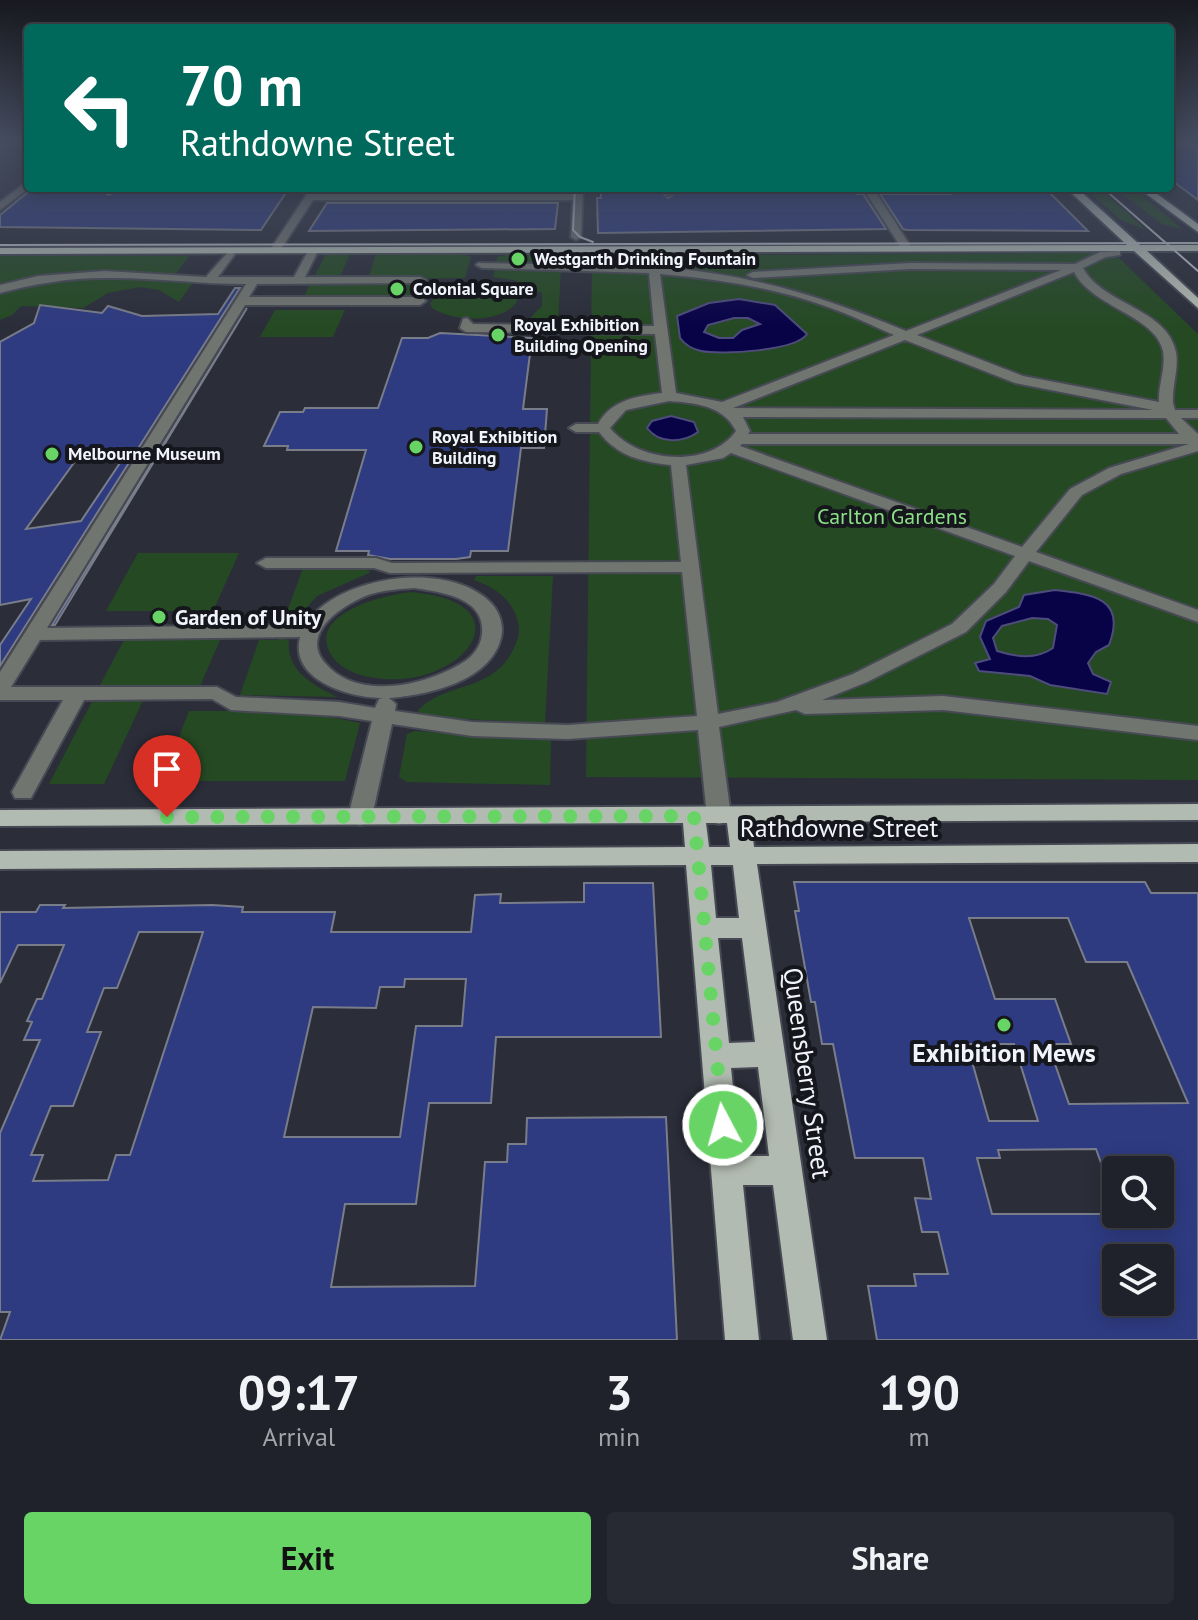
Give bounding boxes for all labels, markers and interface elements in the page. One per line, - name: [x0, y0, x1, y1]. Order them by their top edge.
- text: 70 m: [180, 49, 303, 121]
- icon: left: [48, 56, 152, 160]
- text: Rathdowne Street: [180, 119, 455, 166]
- place label: Westgarth Drinking Fountain: [534, 247, 756, 270]
- marker: Westgarth Drinking Fountain: [509, 250, 527, 268]
- place label: Colonial Square: [413, 277, 534, 300]
- marker: Colonial Square: [388, 280, 406, 298]
- place label: Royal Exhibition Building Opening: [514, 313, 648, 357]
- marker: Royal Exhibition Building Opening: [489, 326, 507, 344]
- place label: Royal Exhibition Building: [432, 425, 557, 469]
- marker: Royal Exhibition Building: [407, 438, 425, 456]
- place label: Melbourne Museum: [68, 442, 221, 465]
- marker: Melbourne Museum: [43, 445, 61, 463]
- park label: Carlton Gardens: [817, 502, 967, 530]
- place label: Garden of Unity: [175, 603, 322, 631]
- marker: Garden of Unity: [150, 608, 168, 626]
- pin: [133, 735, 201, 817]
- icon: arrive: [145, 747, 189, 791]
- street label: Rathdowne Street: [740, 811, 939, 844]
- street label: Queensberry Street: [776, 965, 839, 1181]
- marker: Exhibition Mews: [995, 1016, 1013, 1034]
- place label: Exhibition Mews: [912, 1036, 1096, 1069]
- position arrow: [681, 1083, 765, 1167]
- map controls: [1102, 1156, 1174, 1316]
- button: search: [1102, 1156, 1174, 1228]
- button: layers: [1102, 1244, 1174, 1316]
- text: 09:17: [238, 1361, 360, 1423]
- text: 3: [605, 1361, 633, 1423]
- text: 190: [878, 1361, 960, 1423]
- text: Arrival: [263, 1420, 335, 1453]
- text: min: [598, 1420, 640, 1453]
- text: m: [909, 1420, 930, 1453]
- button: Exit: [24, 1512, 591, 1604]
- button: Share: [607, 1512, 1174, 1604]

